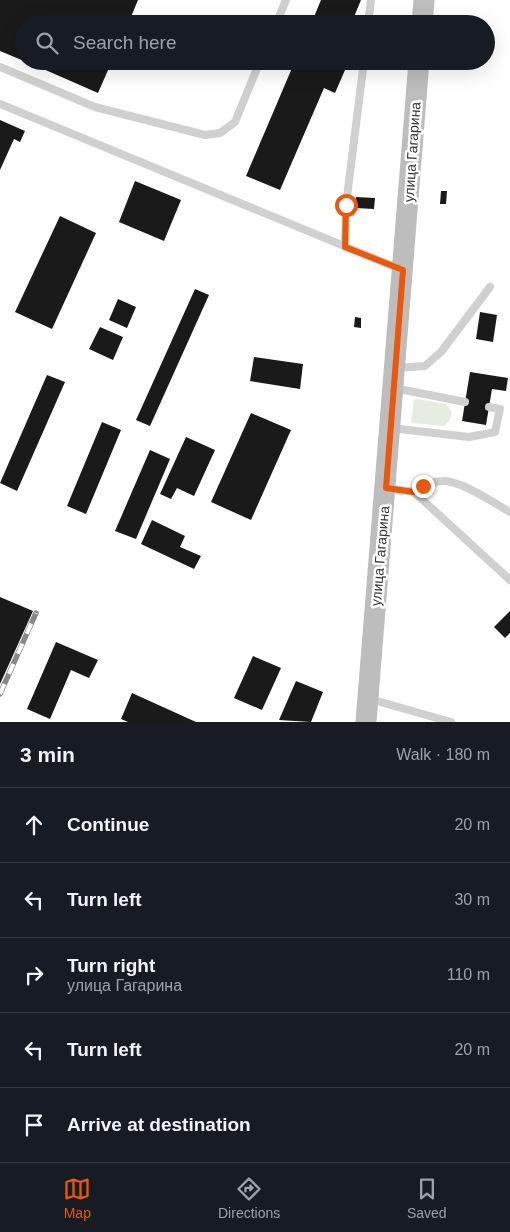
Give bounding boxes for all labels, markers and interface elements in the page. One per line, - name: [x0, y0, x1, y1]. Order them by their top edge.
- search box: [15, 15, 495, 70]
- icon: search: [33, 29, 61, 57]
- text: Search here: [73, 32, 177, 53]
- street label: улица Гагарина: [401, 101, 424, 203]
- route start: [335, 194, 358, 217]
- route end: [412, 475, 435, 498]
- street label: улица Гагарина: [368, 505, 392, 607]
- text: 3 min: [20, 743, 75, 766]
- text: Walk · 180 m: [396, 746, 490, 763]
- icon: ahead: [20, 811, 48, 839]
- text: Continue: [67, 814, 149, 835]
- text: 20 m: [454, 816, 490, 833]
- icon: left: [20, 886, 48, 914]
- text: Turn left: [67, 889, 142, 910]
- text: 30 m: [454, 891, 490, 908]
- text: Turn right: [67, 955, 155, 976]
- icon: right: [20, 961, 48, 989]
- text: 110 m: [447, 966, 490, 983]
- text: улица Гагарина: [67, 977, 182, 994]
- icon: left: [20, 1036, 48, 1064]
- text: Turn left: [67, 1039, 142, 1060]
- text: 20 m: [454, 1041, 490, 1058]
- icon: arrive: [20, 1111, 48, 1139]
- text: Arrive at destination: [67, 1114, 251, 1135]
- tab: Map: [63, 1175, 91, 1221]
- tab: Directions: [218, 1175, 280, 1221]
- tab: Saved: [407, 1175, 447, 1221]

